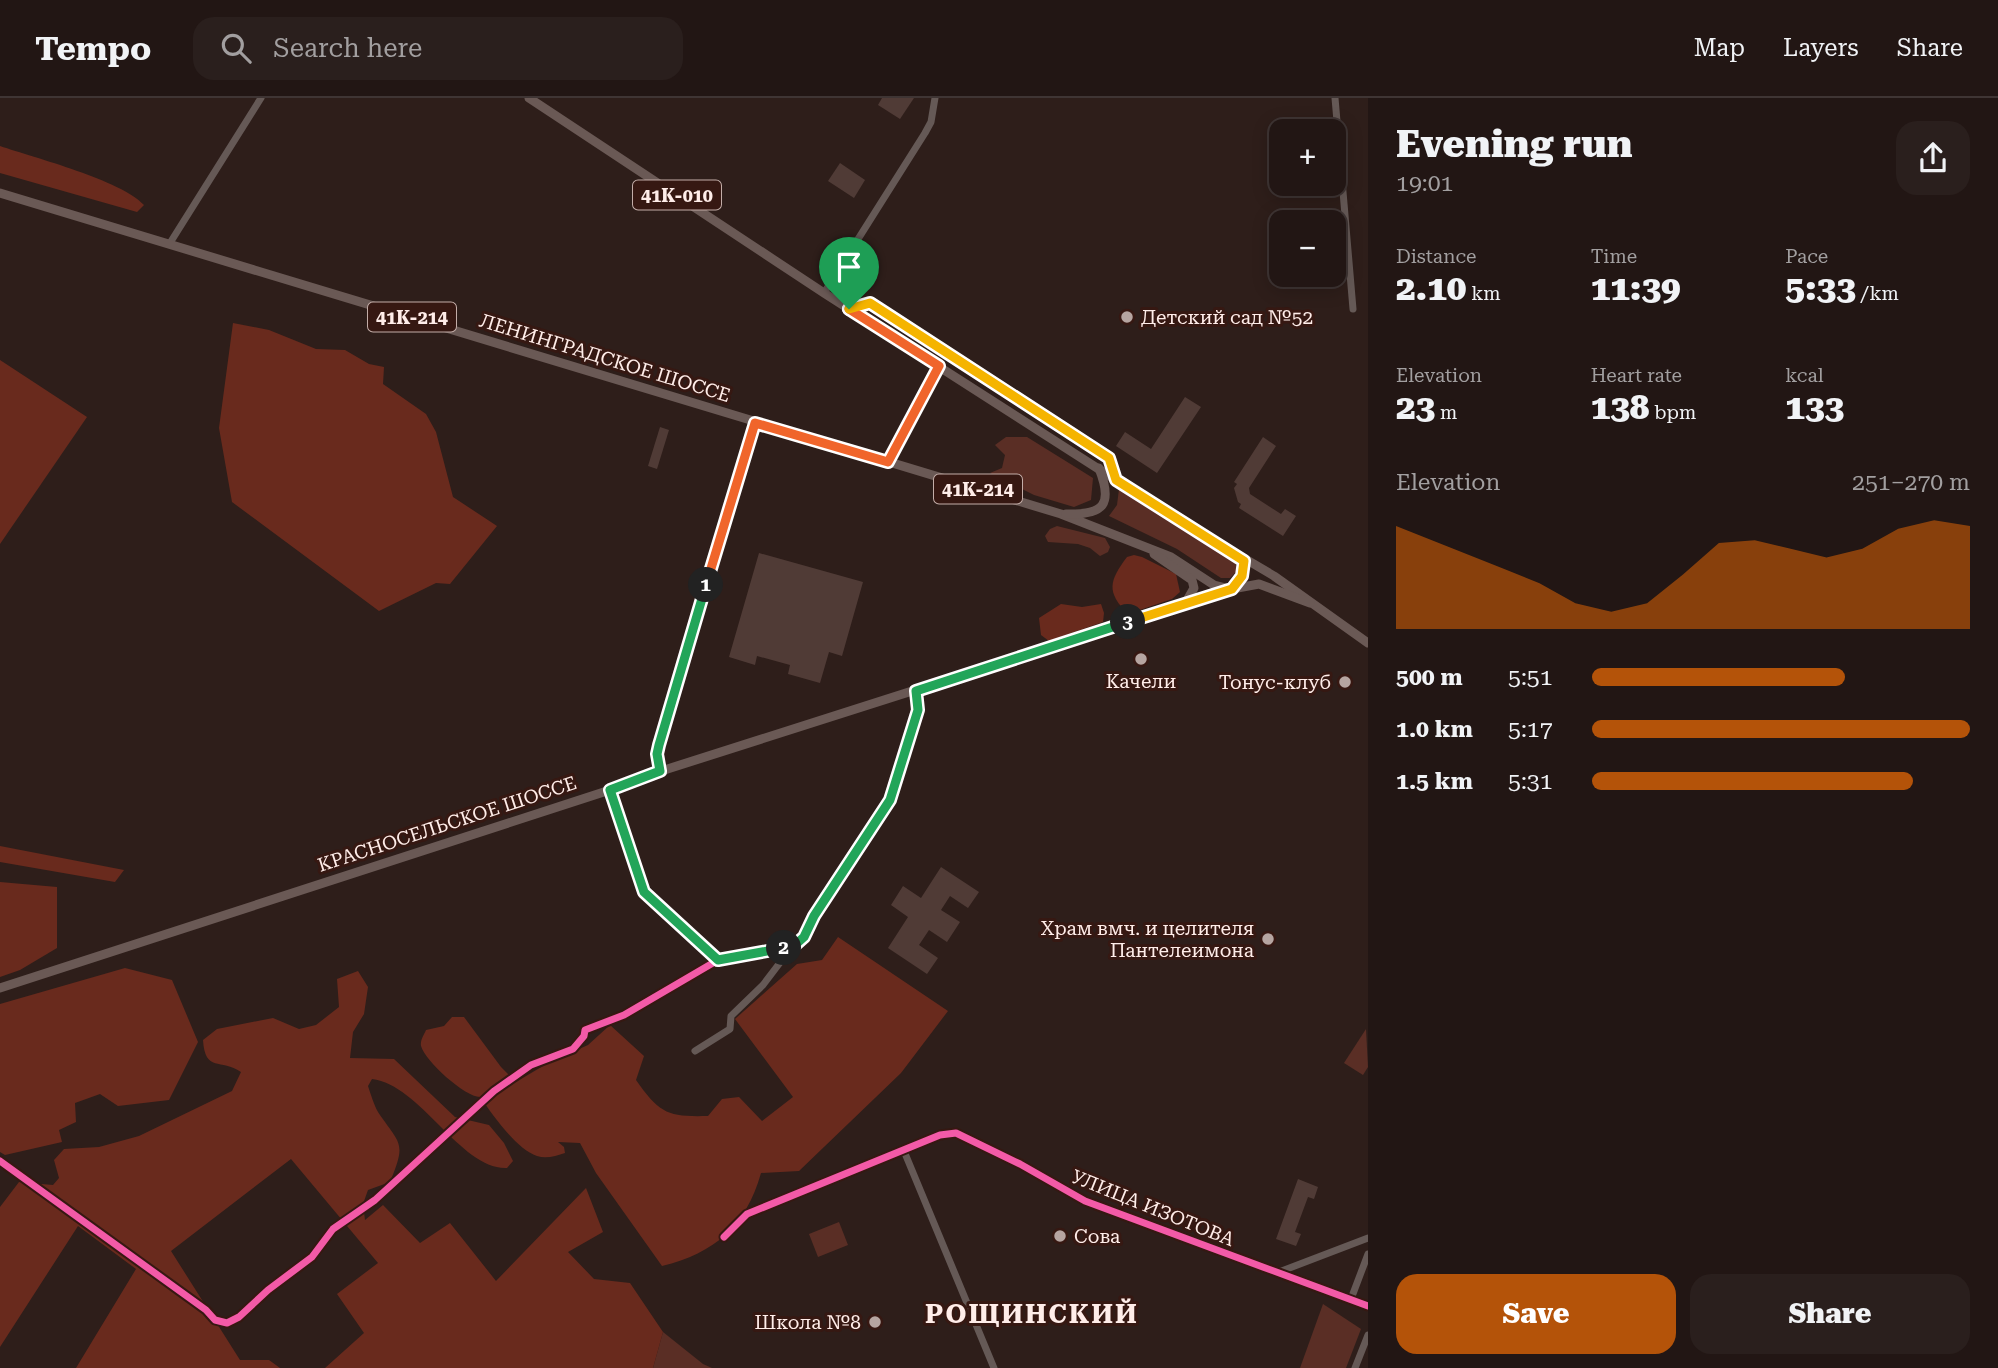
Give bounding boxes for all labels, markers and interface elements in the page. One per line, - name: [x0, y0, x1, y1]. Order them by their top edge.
- search box: [193, 17, 683, 80]
- text: Tempo: [35, 29, 151, 68]
- icon: search: [217, 29, 255, 67]
- text: Search here: [273, 33, 422, 63]
- text: Map: [1694, 34, 1745, 62]
- text: Layers: [1783, 34, 1859, 62]
- text: Share: [1897, 34, 1963, 62]
- map controls: [1269, 119, 1346, 287]
- button: +: [1269, 119, 1346, 196]
- button: share: [1896, 121, 1970, 195]
- text: Evening run: [1396, 122, 1632, 166]
- text: 19:01: [1396, 170, 1453, 197]
- road number: 41К-010: [633, 180, 721, 210]
- button: −: [1269, 210, 1346, 287]
- pin: [819, 237, 879, 309]
- text: Distance: [1396, 245, 1476, 268]
- text: Time: [1591, 245, 1637, 268]
- text: Pace: [1785, 245, 1828, 268]
- icon: arrive: [830, 248, 868, 286]
- text: 2.10: [1396, 268, 1466, 309]
- text: 11:39: [1591, 268, 1681, 309]
- text: 5:33: [1785, 268, 1856, 309]
- text: km: [1466, 282, 1501, 305]
- text: /km: [1856, 282, 1899, 305]
- road number: 41К-214: [368, 302, 456, 331]
- place label: Детский сад №52: [1141, 306, 1313, 329]
- street label: ЛЕНИНГРАДСКОЕ ШОССЕ: [477, 309, 733, 407]
- marker: Детский сад №52: [1119, 309, 1135, 325]
- text: Elevation: [1396, 364, 1482, 387]
- text: Heart rate: [1591, 364, 1682, 387]
- text: kcal: [1785, 364, 1824, 387]
- text: 23: [1396, 387, 1435, 428]
- text: 138: [1591, 387, 1649, 428]
- text: 133: [1785, 387, 1844, 428]
- text: m: [1435, 401, 1457, 424]
- text: bpm: [1649, 401, 1696, 424]
- text: Elevation: [1396, 469, 1500, 496]
- text: 251–270 m: [1852, 469, 1970, 496]
- road number: 41К-214: [934, 474, 1022, 503]
- pin: 1: [688, 568, 724, 602]
- text: 1: [700, 573, 711, 596]
- pin: 3: [1110, 604, 1146, 640]
- text: 3: [1122, 610, 1133, 633]
- marker: Качели: [1133, 651, 1149, 667]
- text: 500 m: [1396, 664, 1463, 691]
- text: 5:51: [1508, 664, 1553, 691]
- place label: Качели: [1106, 670, 1176, 693]
- place label: Тонус-клуб: [1219, 671, 1331, 694]
- marker: Тонус-клуб: [1337, 674, 1353, 690]
- text: 1.0 km: [1396, 716, 1473, 743]
- text: 5:17: [1508, 716, 1553, 743]
- text: 1.5 km: [1396, 768, 1473, 795]
- text: 5:31: [1508, 768, 1553, 795]
- street label: КРАСНОСЕЛЬСКОЕ ШОССЕ: [315, 771, 579, 877]
- place label: Храм вмч. и целителя Пантелеимона: [1041, 917, 1255, 962]
- pin: 2: [766, 930, 802, 966]
- marker: Храм вмч. и целителя Пантелеимона: [1260, 931, 1276, 947]
- text: 2: [778, 936, 789, 959]
- street label: УЛИЦА ИЗОТОВА: [1068, 1165, 1239, 1251]
- place label: Сова: [1074, 1225, 1121, 1248]
- marker: Сова: [1052, 1228, 1068, 1244]
- button: Save: [1396, 1274, 1676, 1354]
- button: Share: [1690, 1274, 1970, 1354]
- district label: РОЩИНСКИЙ: [925, 1298, 1139, 1329]
- place label: Школа №8: [754, 1311, 861, 1334]
- marker: Школа №8: [867, 1314, 883, 1330]

